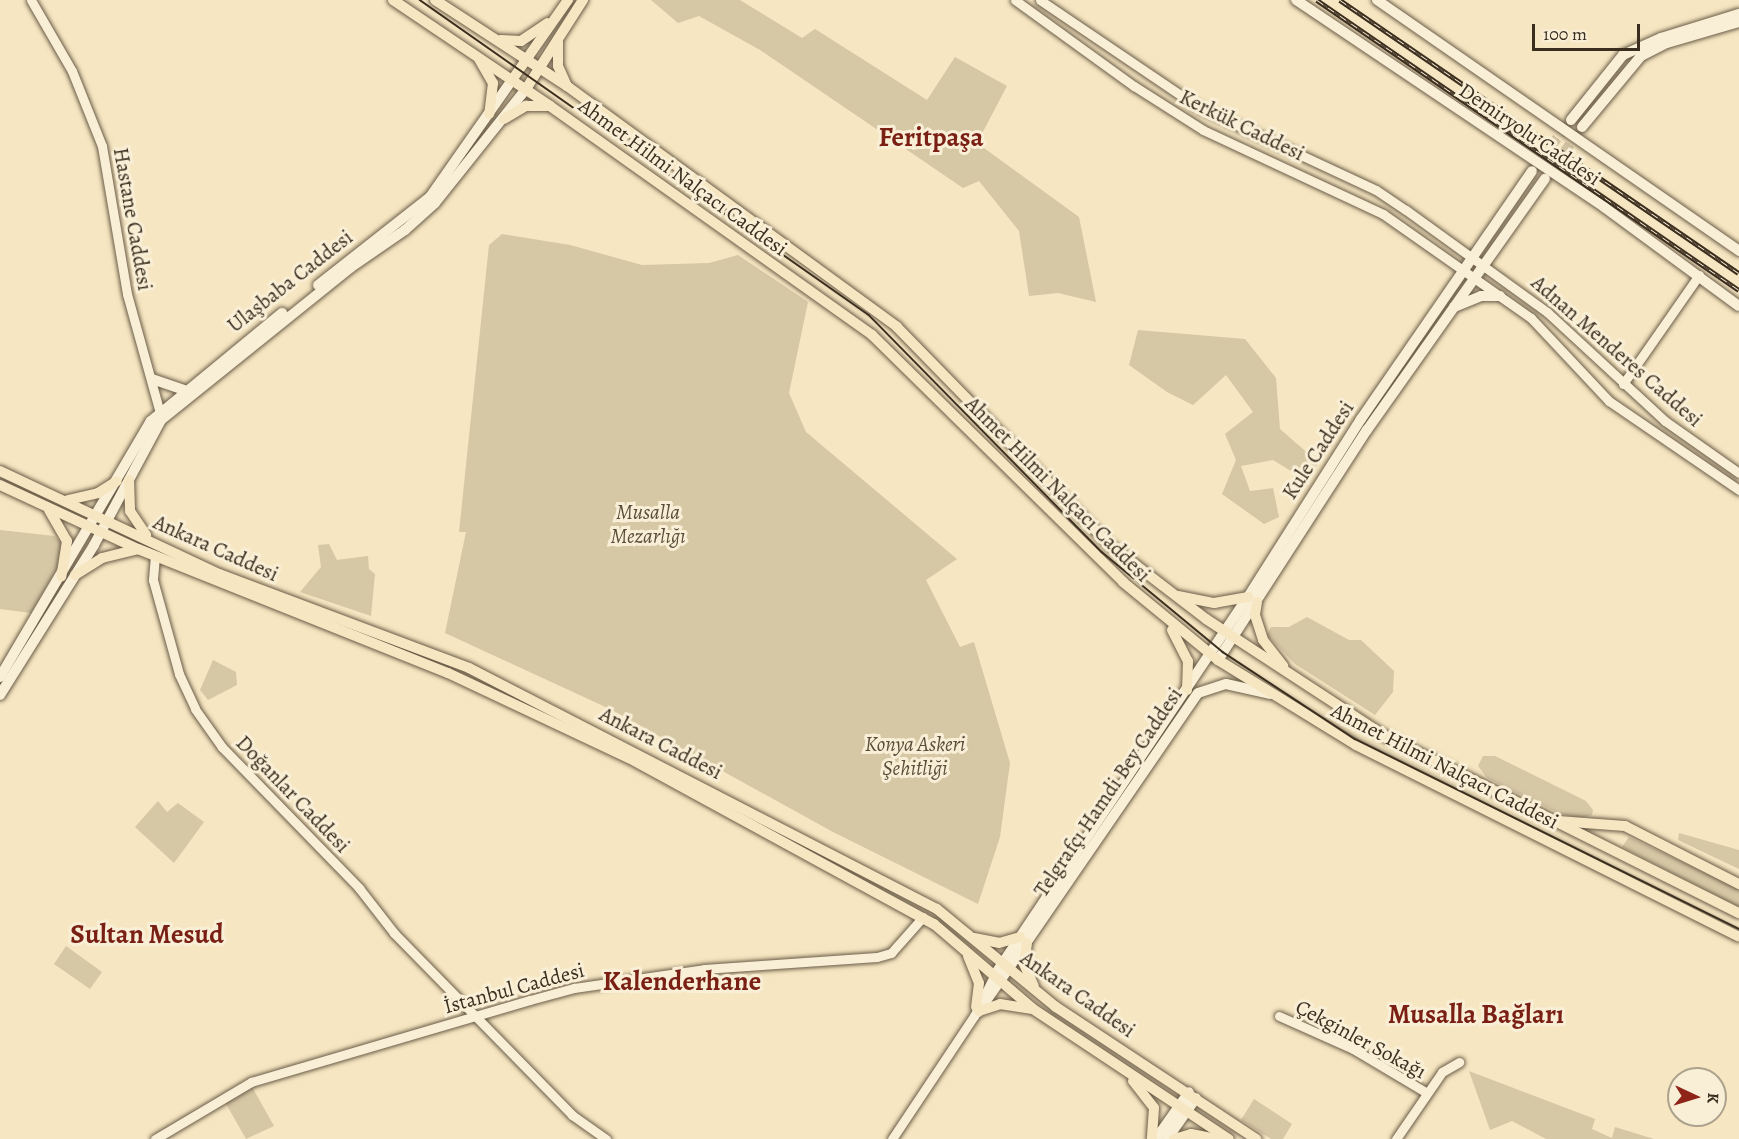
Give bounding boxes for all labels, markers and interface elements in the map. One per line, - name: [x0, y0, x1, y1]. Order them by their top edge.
- scale bar: [1535, 12, 1643, 50]
- text: 100 m: [1543, 22, 1587, 46]
- street label: Demiryolu Caddesi: [1454, 77, 1606, 191]
- street label: Kerkük Caddesi: [1176, 84, 1308, 166]
- street label: Ahmet Hilmi Nalçacı Caddesi: [574, 93, 792, 261]
- district label: Feritpaşa: [878, 122, 984, 154]
- street label: Hastane Caddesi: [108, 146, 158, 292]
- street label: Ulaşbaba Caddesi: [222, 224, 358, 338]
- street label: Adnan Menderes Caddesi: [1526, 270, 1708, 432]
- street label: Ahmet Hilmi Nalçacı Caddesi: [960, 391, 1156, 587]
- street label: Kule Caddesi: [1277, 396, 1359, 504]
- park label: Musalla Mezarlığı: [610, 499, 686, 549]
- street label: Ankara Caddesi: [150, 509, 282, 587]
- street label: Telgrafçı Hamdi Bey Caddesi: [1029, 683, 1187, 901]
- street label: Ahmet Hilmi Nalçacı Caddesi: [1327, 698, 1563, 834]
- street label: Ankara Caddesi: [595, 701, 727, 785]
- street label: Doğanlar Caddesi: [231, 730, 355, 858]
- park label: Konya Askeri Şehitliği: [865, 731, 965, 781]
- district label: Sultan Mesud: [70, 919, 224, 951]
- street label: Ankara Caddesi: [1016, 945, 1140, 1043]
- street label: İstanbul Caddesi: [441, 957, 587, 1019]
- district label: Kalenderhane: [603, 966, 761, 998]
- street label: Çekginler Sokağı: [1291, 994, 1431, 1084]
- district label: Musalla Bağları: [1388, 999, 1564, 1031]
- north arrow: [1667, 1067, 1727, 1127]
- text: K: [1702, 1092, 1724, 1104]

